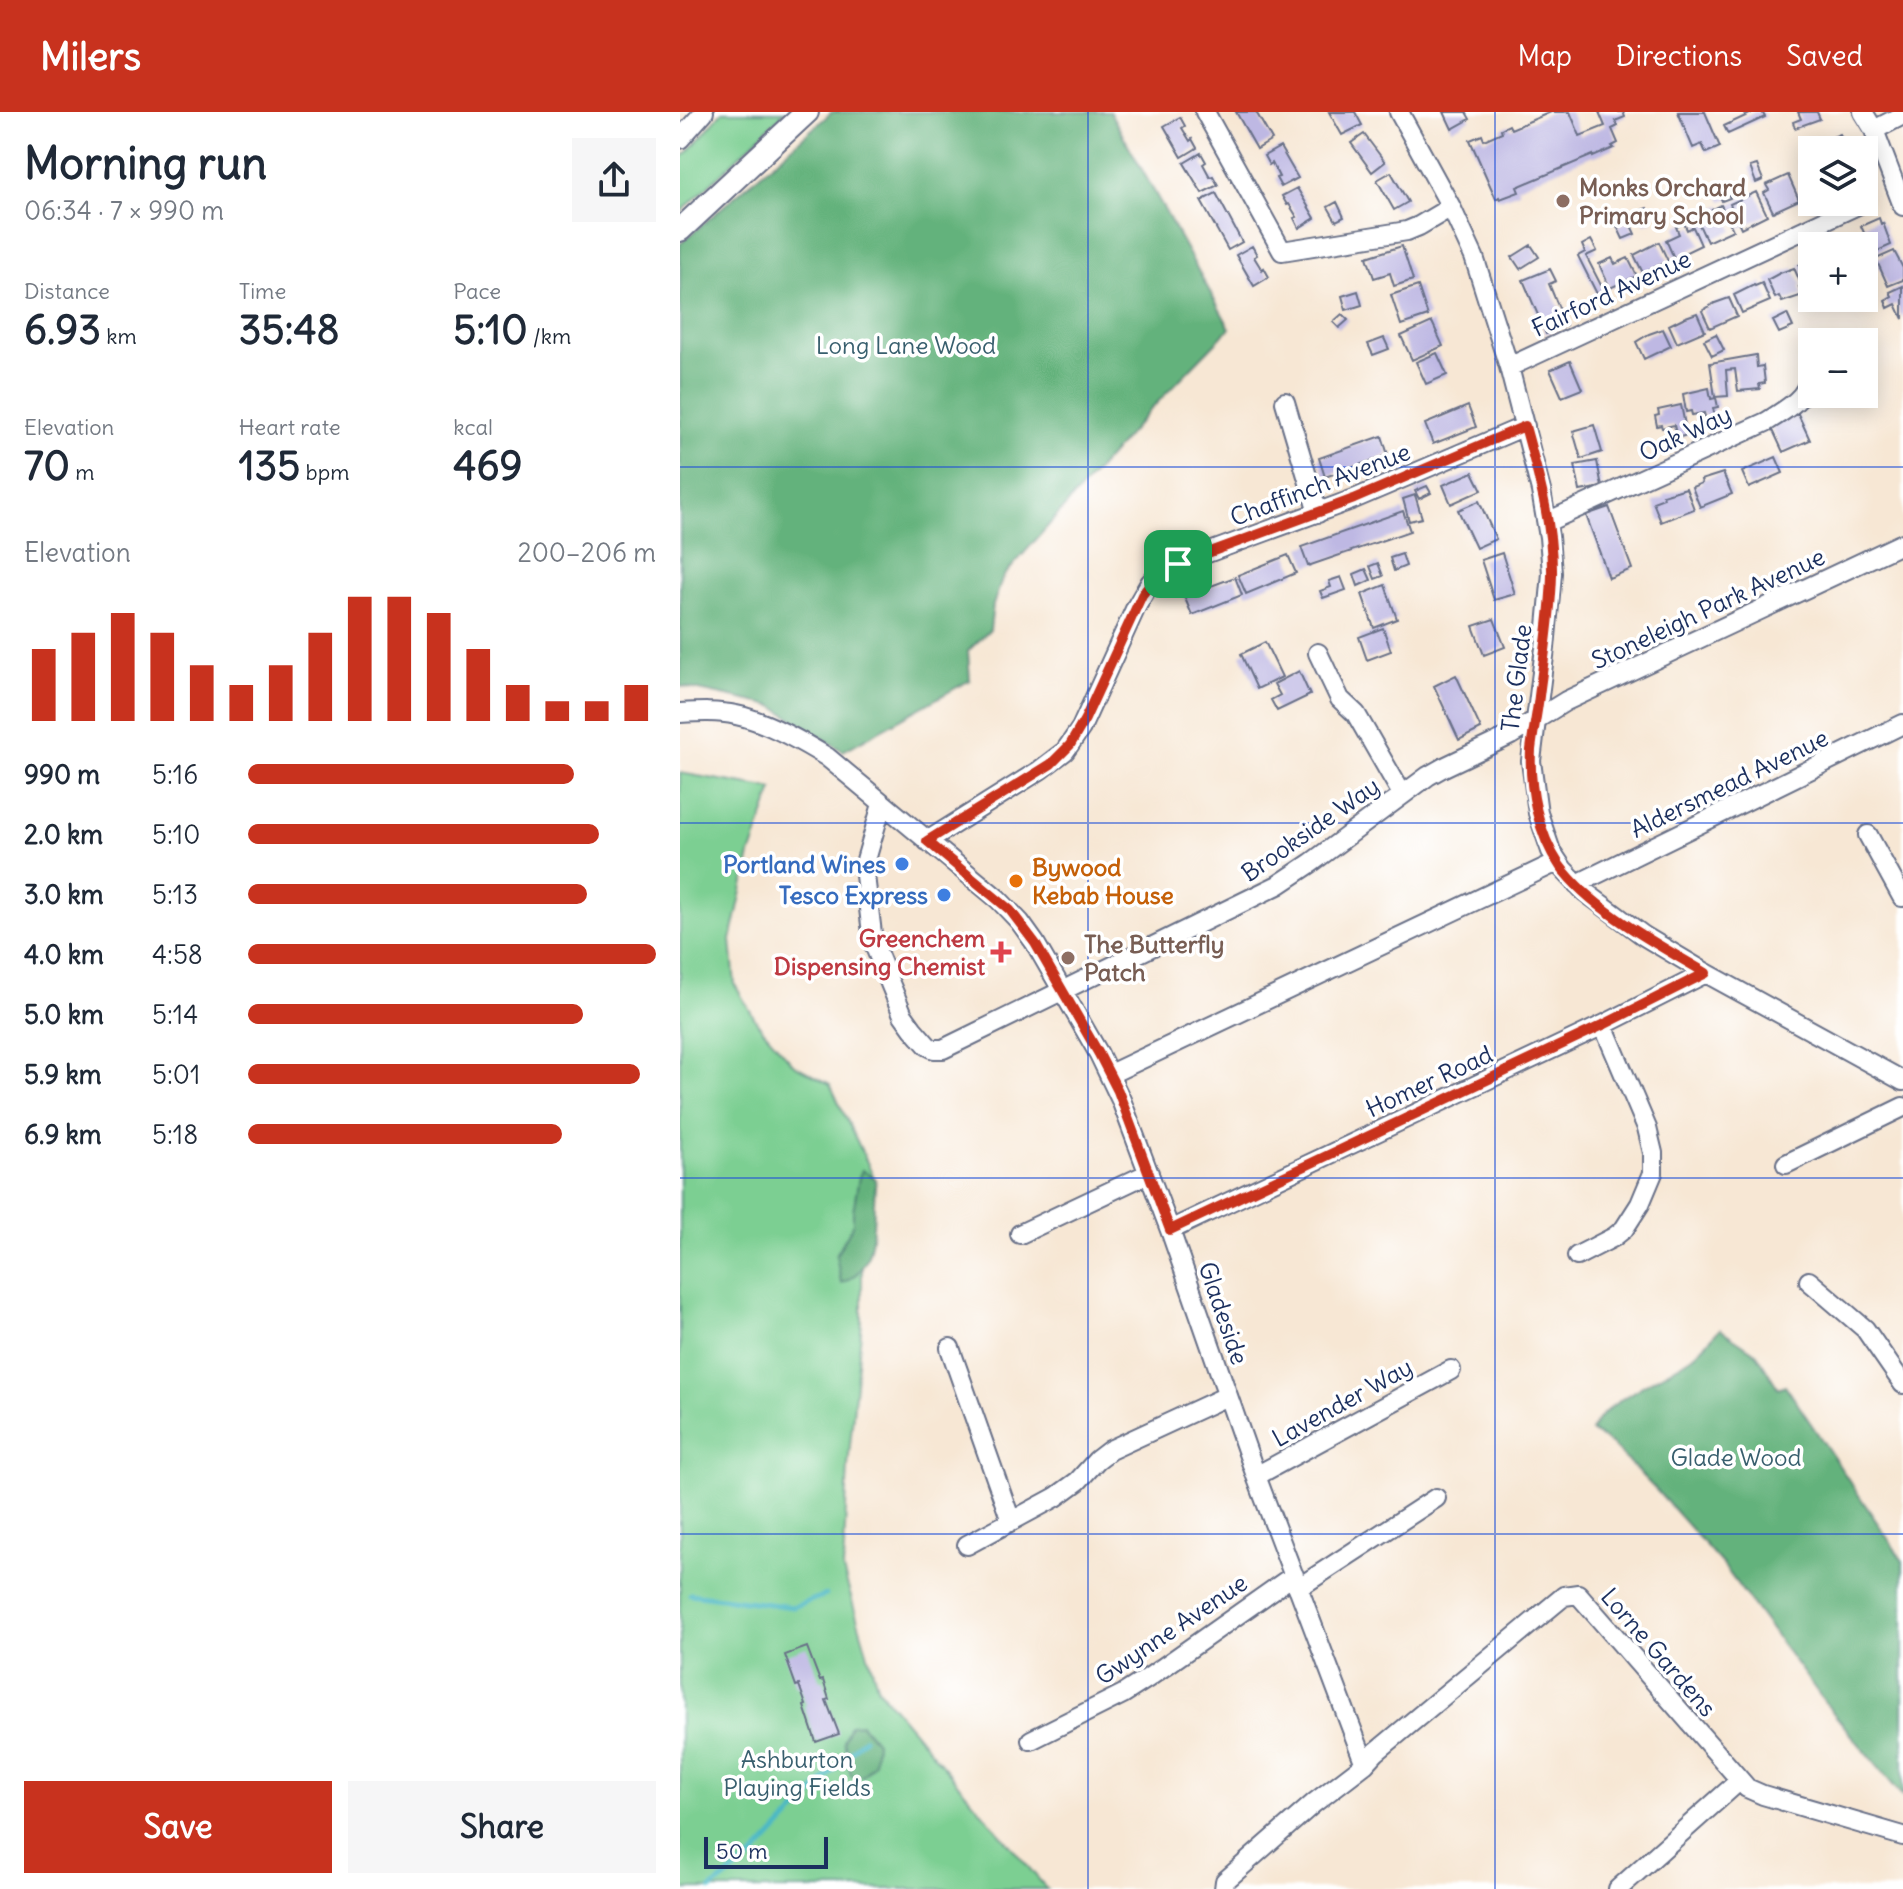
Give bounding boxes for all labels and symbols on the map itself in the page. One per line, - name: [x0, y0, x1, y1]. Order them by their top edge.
- place label: Monks Orchard Primary School: [1579, 172, 1746, 230]
- marker: Monks Orchard Primary School: [1554, 192, 1572, 210]
- street label: Fairford Avenue: [1527, 243, 1695, 343]
- park label: Long Lane Wood: [816, 330, 996, 360]
- street label: Oak Way: [1634, 399, 1736, 467]
- street label: Chaffinch Avenue: [1226, 436, 1414, 532]
- pin: [1144, 530, 1212, 598]
- street label: Stoneleigh Park Avenue: [1587, 541, 1829, 675]
- street label: The Glade: [1495, 622, 1537, 734]
- street label: Aldersmead Avenue: [1625, 722, 1833, 844]
- street label: Brookside Way: [1235, 770, 1385, 888]
- place label: Portland Wines: [723, 849, 886, 879]
- place label: Bywood Kebab House: [1032, 852, 1174, 910]
- marker: Portland Wines: [893, 855, 911, 873]
- marker: Bywood Kebab House: [1007, 872, 1025, 890]
- place label: Tesco Express: [779, 880, 928, 910]
- marker: Tesco Express: [935, 886, 953, 904]
- place label: Greenchem Dispensing Chemist: [774, 923, 986, 981]
- place label: The Butterfly Patch: [1084, 929, 1224, 987]
- marker: Greenchem Dispensing Chemist: [992, 943, 1010, 961]
- marker: The Butterfly Patch: [1059, 949, 1077, 967]
- street label: Homer Road: [1361, 1039, 1497, 1123]
- street label: Gladeside: [1192, 1258, 1256, 1368]
- street label: Lavender Way: [1267, 1351, 1417, 1453]
- park label: Glade Wood: [1670, 1442, 1802, 1472]
- street label: Gwynne Avenue: [1089, 1567, 1253, 1691]
- street label: Lorne Gardens: [1595, 1581, 1723, 1723]
- park label: Ashburton Playing Fields: [723, 1744, 871, 1802]
- scale bar: [704, 1833, 828, 1869]

